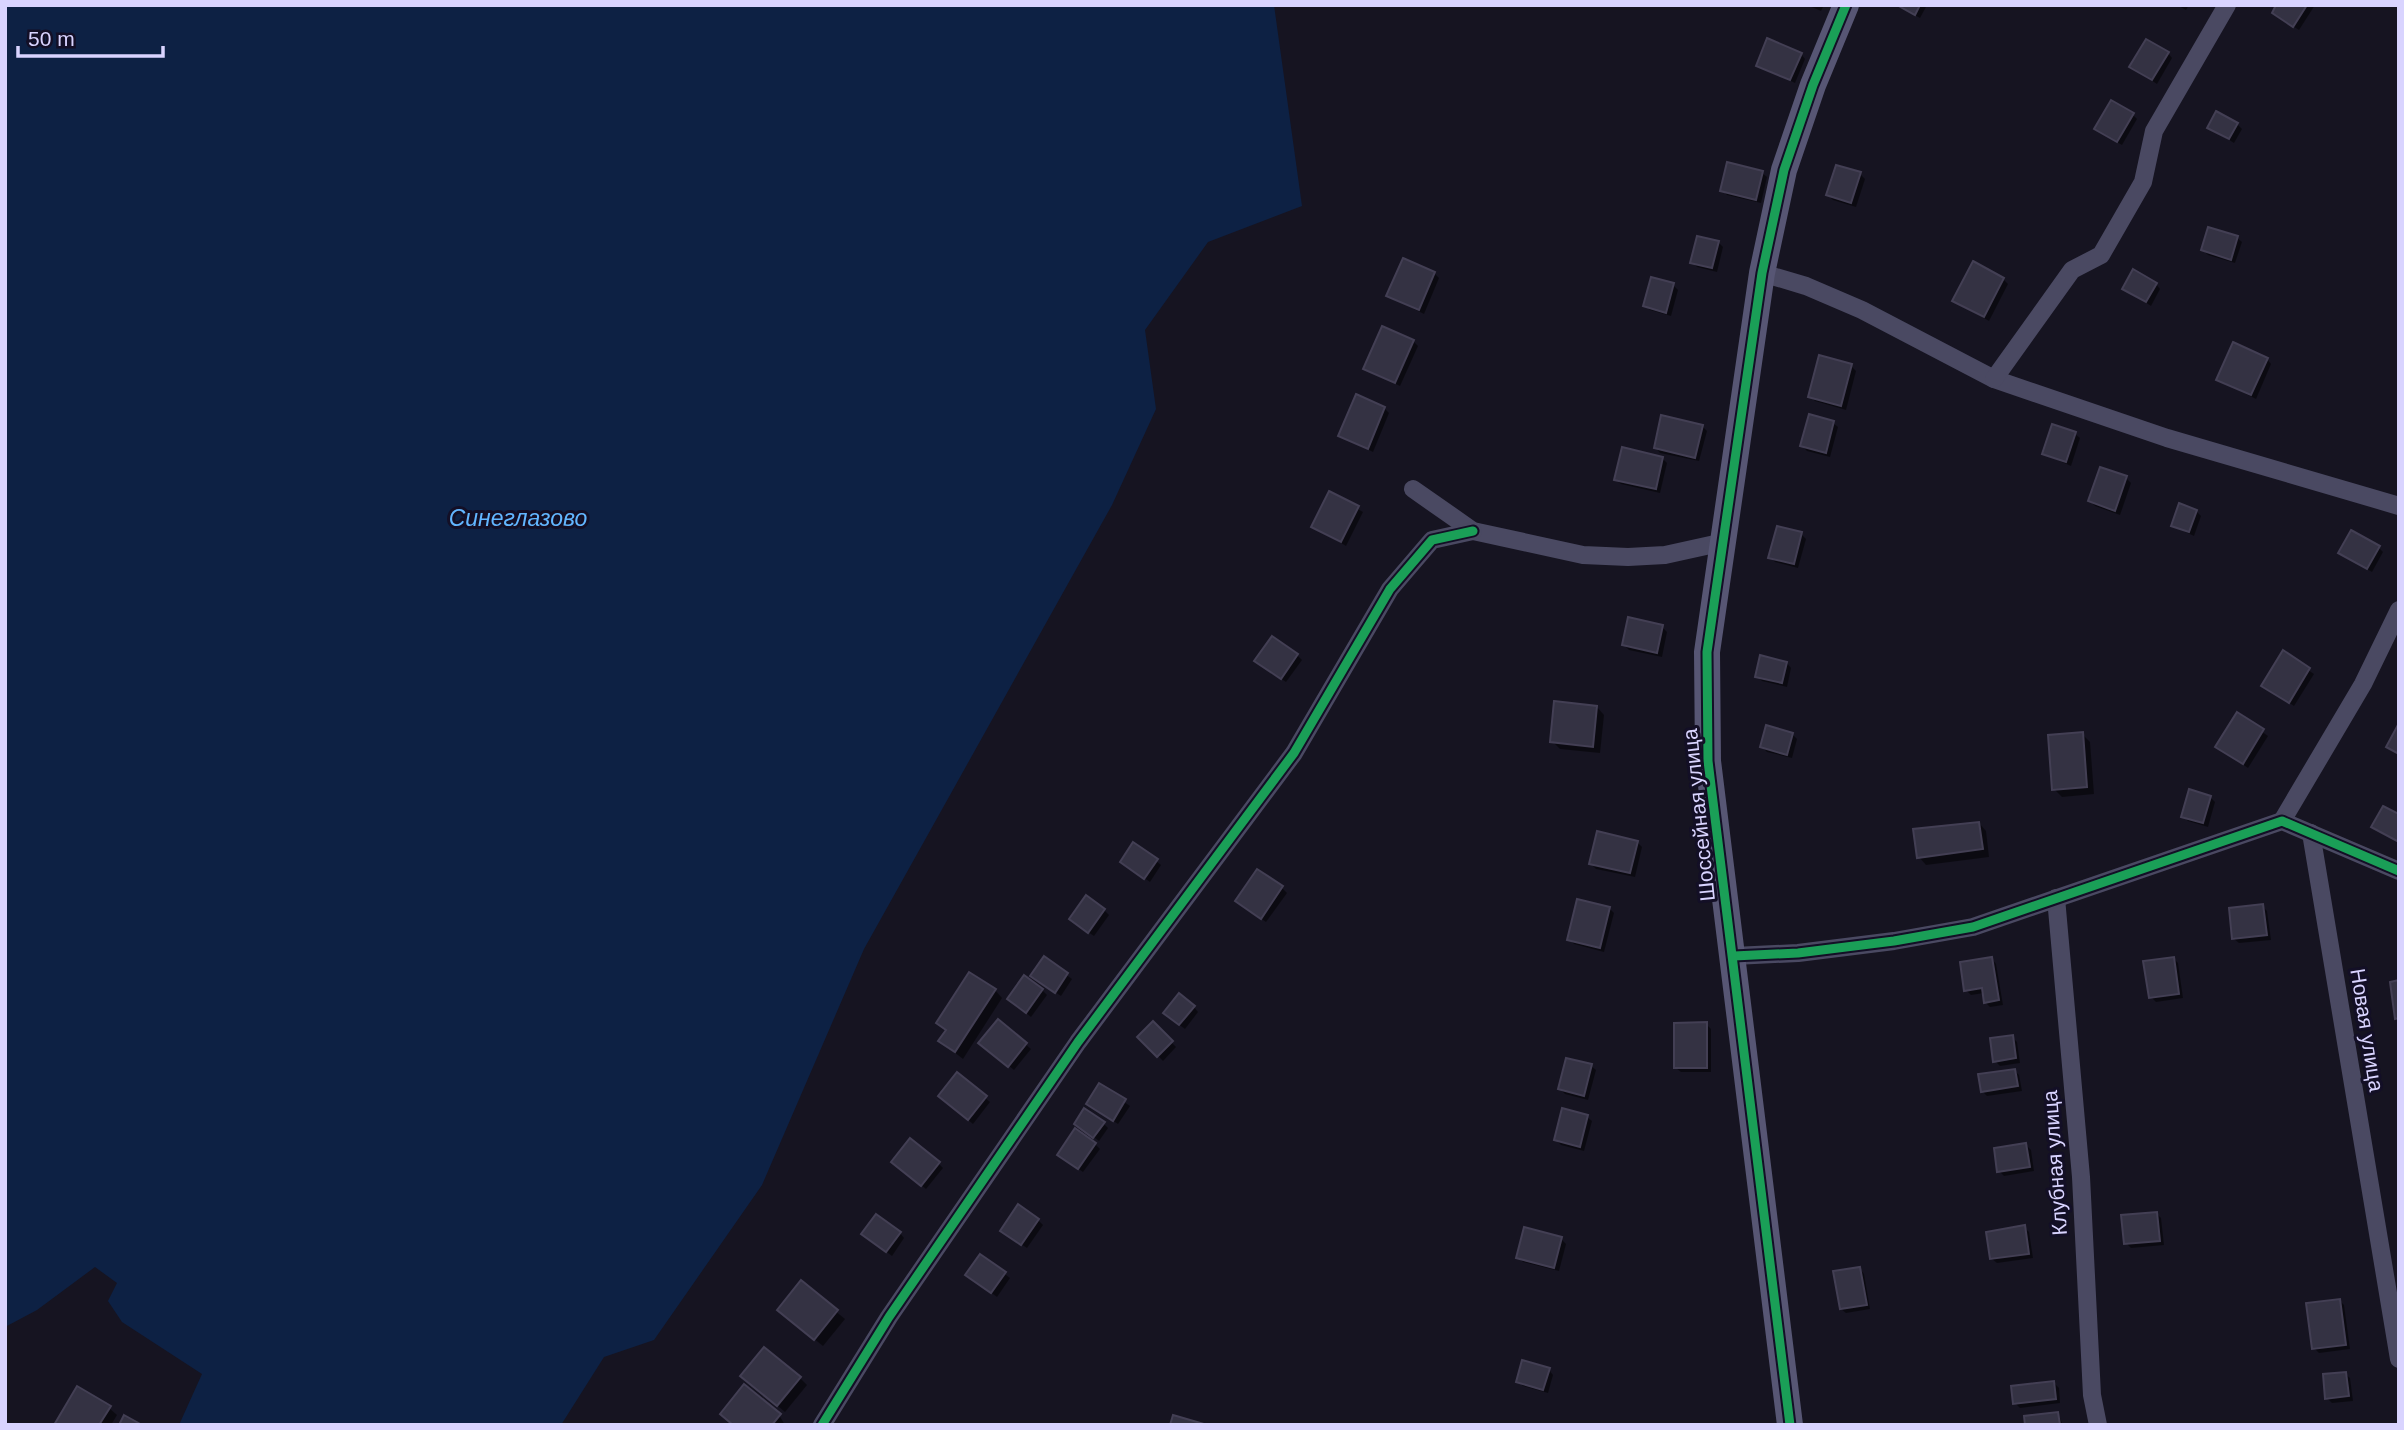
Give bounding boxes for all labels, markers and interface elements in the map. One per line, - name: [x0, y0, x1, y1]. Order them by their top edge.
- scale bar: [18, 14, 163, 58]
- text: 50 m: [28, 27, 75, 50]
- water label: Синеглазово: [449, 505, 588, 531]
- street label: Шоссейная улица: [1678, 727, 1719, 903]
- street label: Новая улица: [2346, 967, 2389, 1093]
- street label: Клубная улица: [2038, 1089, 2071, 1236]

